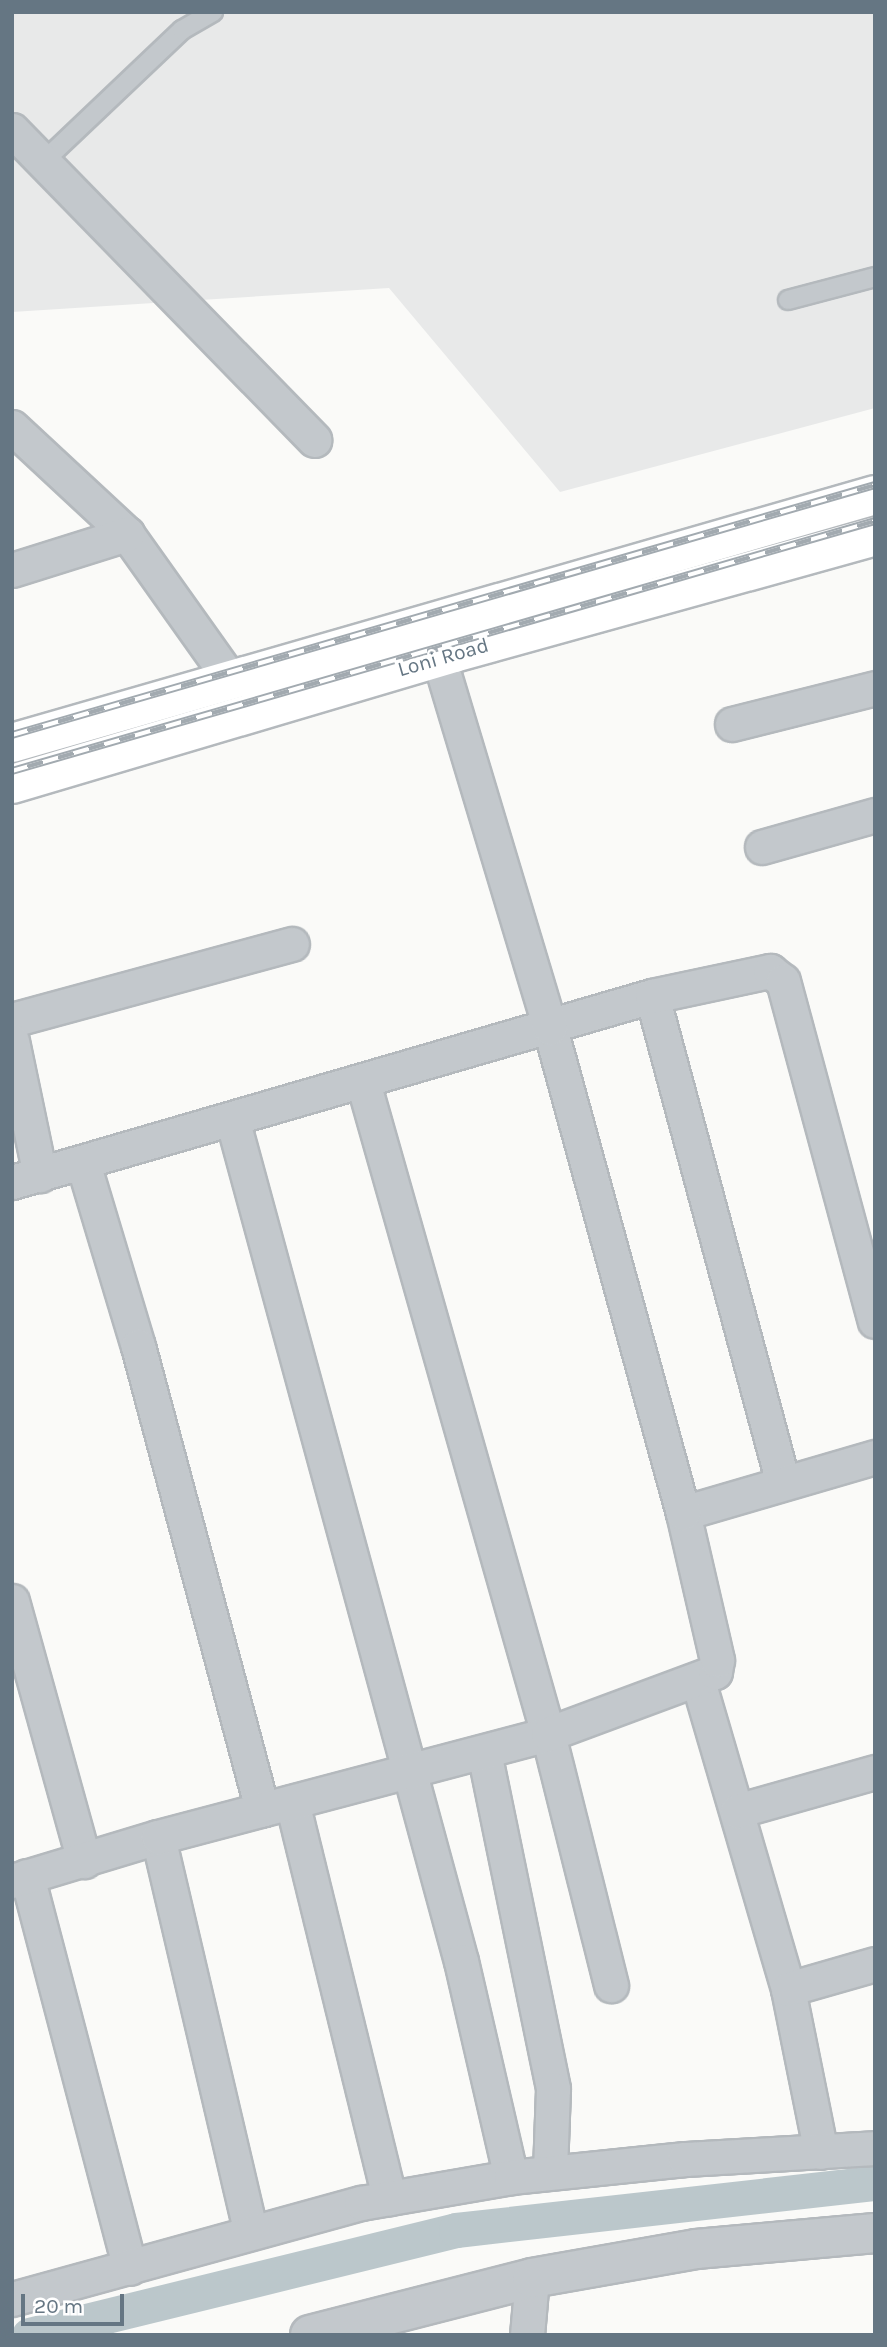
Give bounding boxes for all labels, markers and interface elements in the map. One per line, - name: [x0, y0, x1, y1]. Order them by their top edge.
- street label: Loni Road: [395, 632, 491, 682]
- scale bar: [24, 2280, 128, 2324]
- text: 20 m: [34, 2294, 83, 2318]

